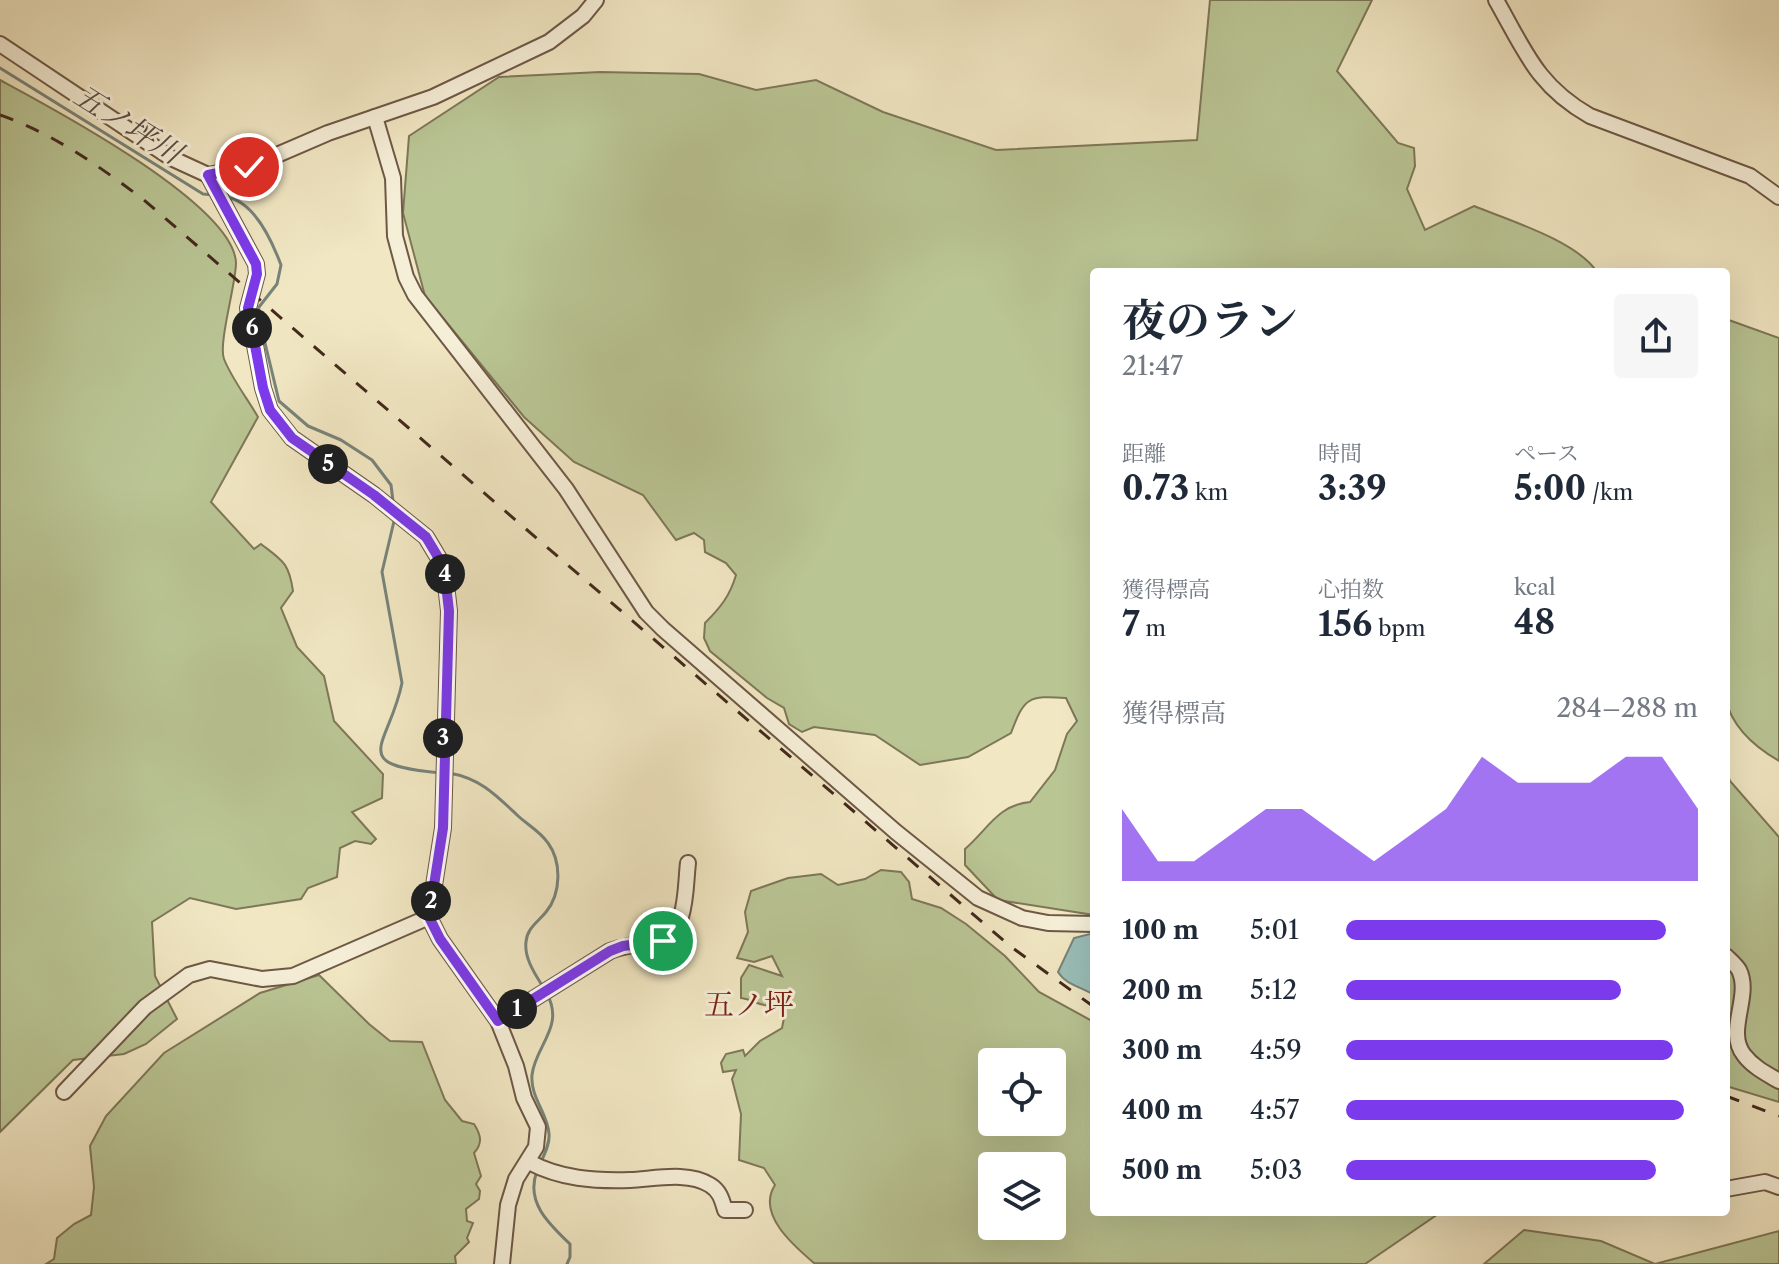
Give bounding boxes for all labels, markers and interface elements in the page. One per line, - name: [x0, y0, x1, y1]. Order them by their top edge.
- water label: 五ノ坪川: [67, 77, 191, 173]
- pin: [215, 133, 283, 201]
- icon: check: [227, 145, 271, 189]
- text: 夜のラン: [1122, 293, 1298, 347]
- button: share: [1614, 294, 1698, 378]
- pin: 6: [232, 308, 272, 348]
- text: 6: [245, 314, 259, 341]
- text: 21:47: [1122, 350, 1183, 382]
- text: 距離: [1122, 440, 1166, 467]
- text: 時間: [1318, 440, 1362, 467]
- text: ペース: [1514, 440, 1579, 467]
- pin: 5: [308, 444, 348, 484]
- text: 5: [322, 450, 334, 477]
- text: 0.73: [1122, 467, 1189, 509]
- text: 3:39: [1318, 467, 1387, 509]
- text: 5:00: [1514, 467, 1586, 509]
- text: km: [1189, 479, 1228, 506]
- text: /km: [1586, 479, 1633, 506]
- pin: 4: [425, 554, 465, 594]
- text: 4: [438, 560, 452, 587]
- text: kcal: [1514, 574, 1556, 601]
- text: 獲得標高: [1122, 576, 1210, 603]
- text: 心拍数: [1318, 576, 1384, 603]
- text: 48: [1514, 601, 1555, 643]
- text: 7: [1122, 603, 1140, 645]
- text: 156: [1318, 603, 1372, 645]
- text: m: [1140, 615, 1166, 642]
- text: bpm: [1372, 615, 1426, 642]
- text: 284–288 m: [1556, 692, 1698, 724]
- text: 獲得標高: [1122, 697, 1226, 729]
- pin: 3: [423, 718, 463, 758]
- text: 3: [437, 724, 449, 751]
- pin: 2: [411, 881, 451, 921]
- text: 2: [425, 887, 438, 914]
- pin: [629, 907, 697, 975]
- text: 100 m: [1122, 914, 1199, 946]
- text: 5:01: [1250, 914, 1299, 946]
- icon: arrive: [641, 919, 685, 963]
- text: 200 m: [1122, 974, 1203, 1006]
- text: 5:12: [1250, 974, 1297, 1006]
- district label: 五ノ坪: [704, 986, 794, 1023]
- pin: 1: [497, 989, 537, 1029]
- text: 1: [512, 995, 522, 1022]
- text: 300 m: [1122, 1034, 1202, 1066]
- text: 4:59: [1250, 1034, 1302, 1066]
- map controls: [978, 1048, 1066, 1240]
- button: locate: [978, 1048, 1066, 1136]
- text: 400 m: [1122, 1094, 1203, 1126]
- text: 4:57: [1250, 1094, 1299, 1126]
- button: layers: [978, 1152, 1066, 1240]
- text: 500 m: [1122, 1154, 1202, 1186]
- text: 5:03: [1250, 1154, 1302, 1186]

